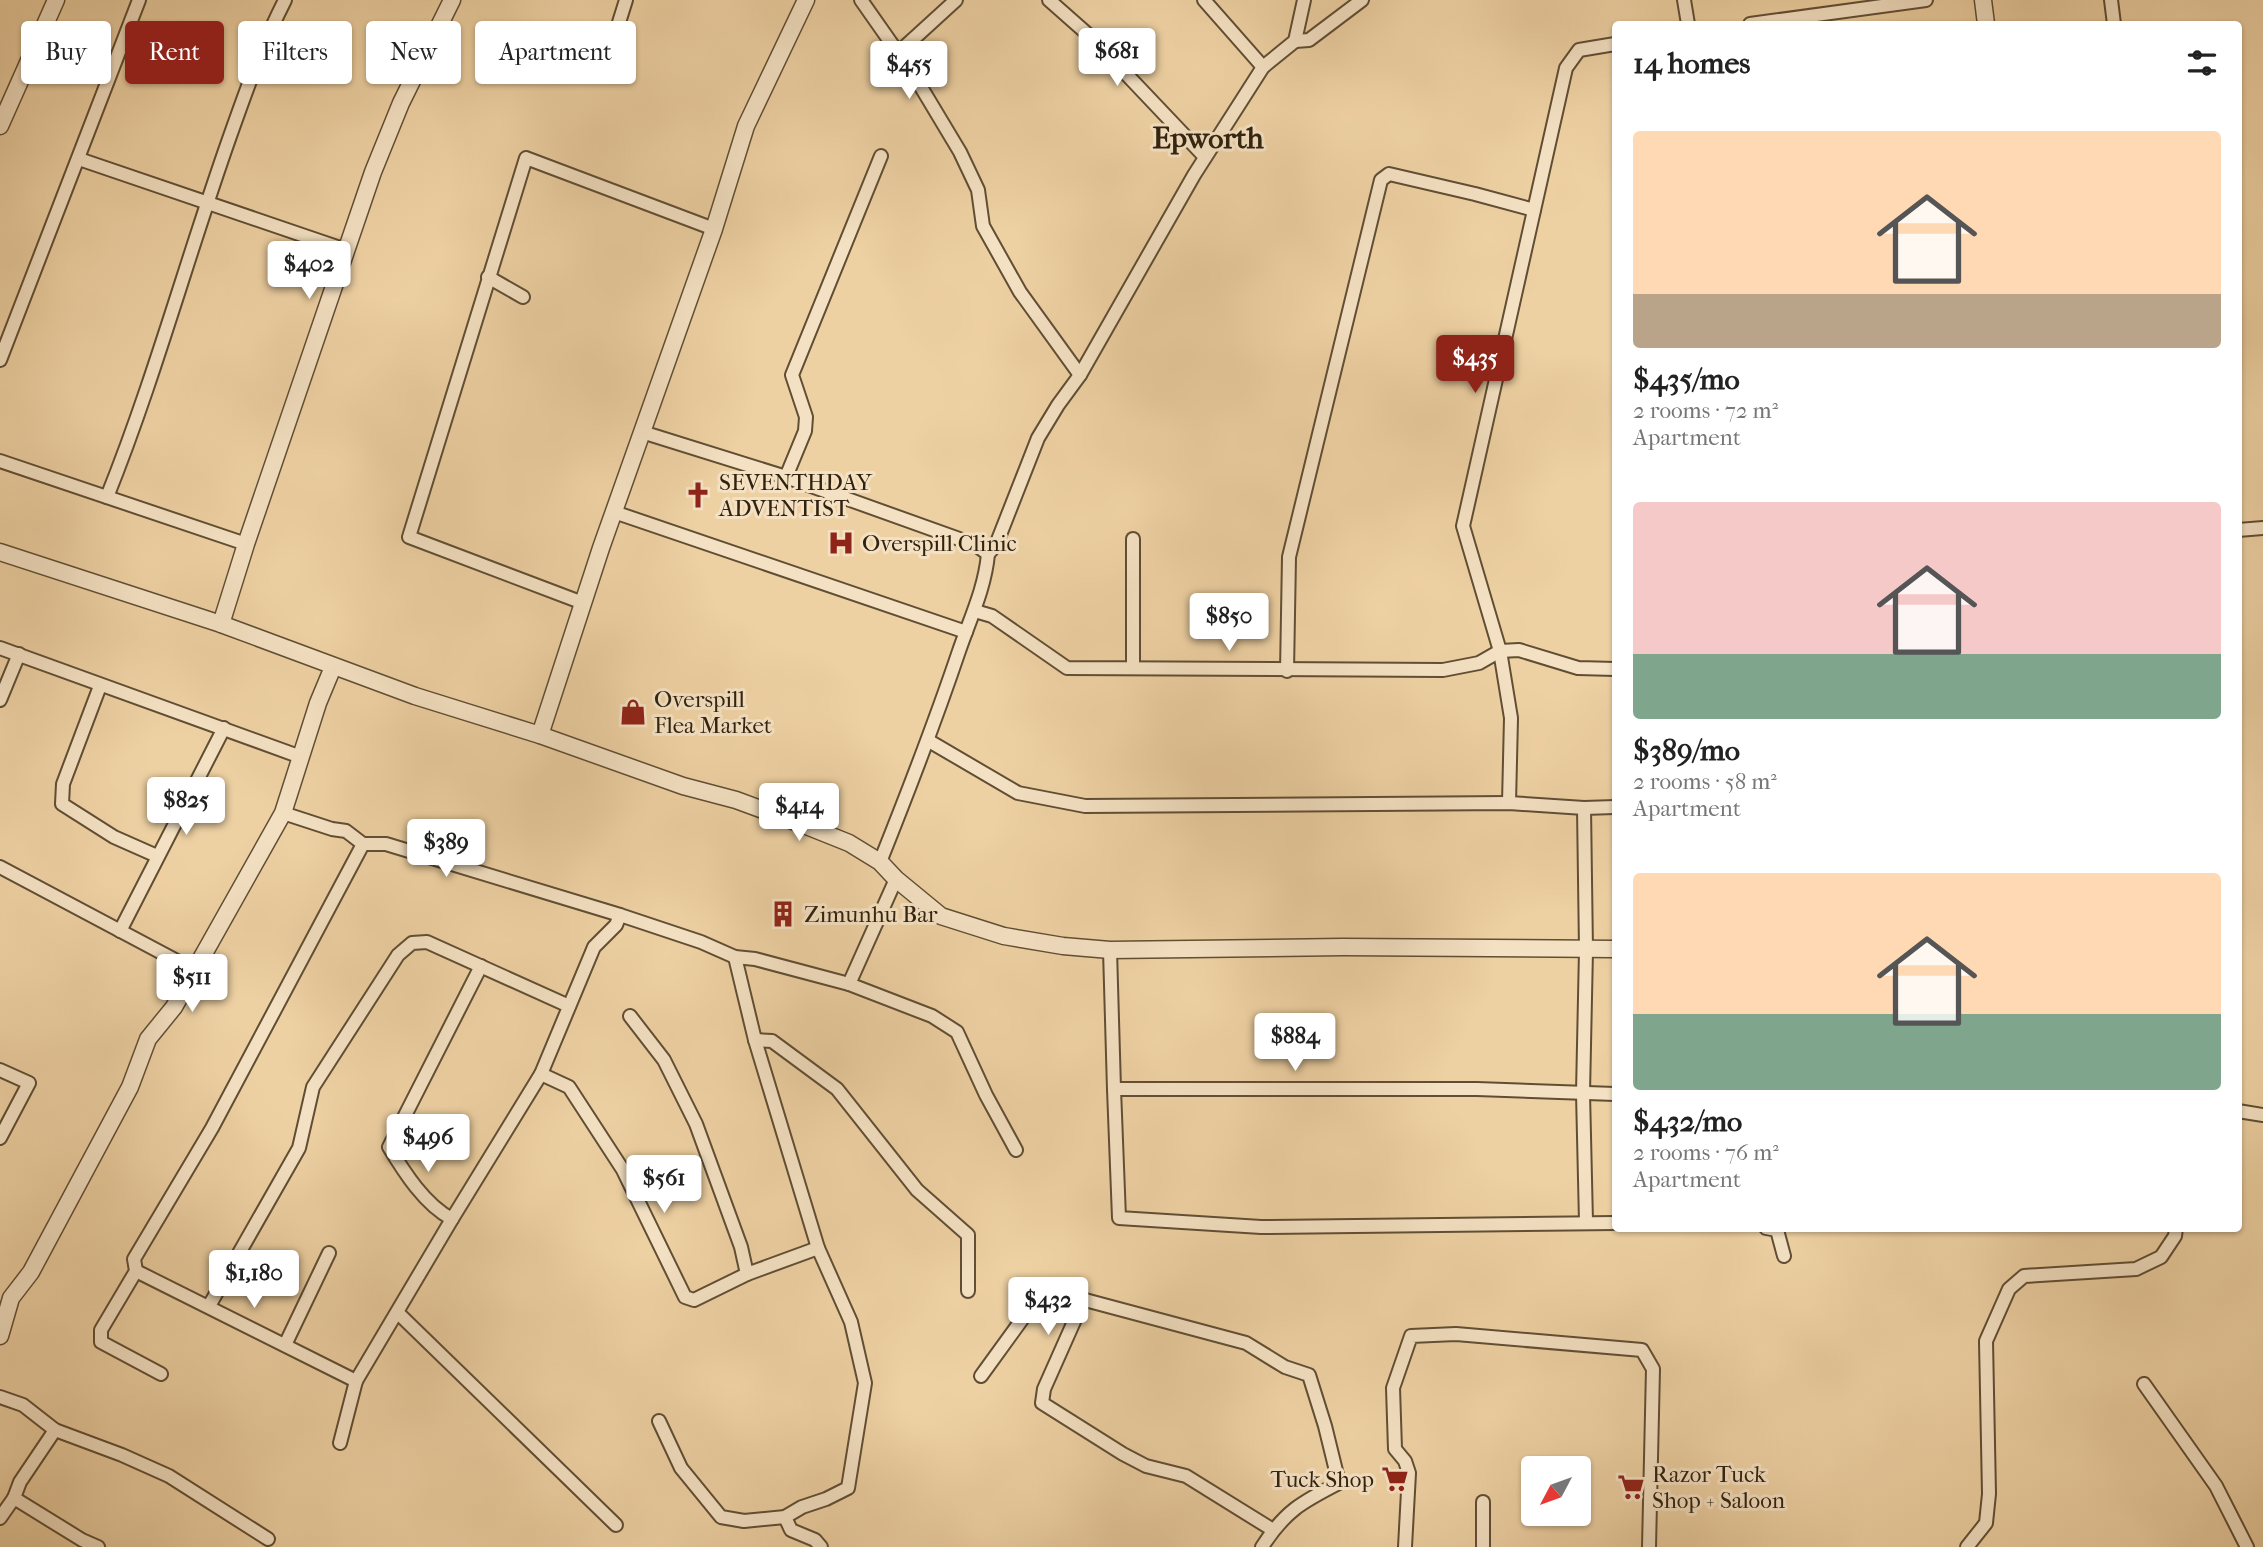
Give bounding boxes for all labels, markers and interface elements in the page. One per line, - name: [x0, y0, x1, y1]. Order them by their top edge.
- chip: Buy: [21, 21, 111, 84]
- chip: Rent: [125, 21, 224, 84]
- chip: Filters: [238, 21, 352, 84]
- chip: New: [366, 21, 461, 84]
- chip: Apartment: [475, 21, 636, 84]
- pin: $681: [1076, 28, 1158, 88]
- text: $681: [1095, 37, 1139, 64]
- pin: $455: [868, 42, 950, 101]
- icon: filters: [2183, 44, 2221, 82]
- text: 14 homes: [1633, 46, 1750, 81]
- text: $455: [886, 50, 932, 77]
- district label: Epworth: [1152, 121, 1265, 156]
- icon: home: [1864, 176, 1990, 302]
- pin: $402: [268, 242, 350, 301]
- text: $402: [284, 250, 334, 277]
- pin: $435: [1434, 336, 1516, 395]
- text: $435: [1452, 344, 1498, 371]
- text: $435/mo: [1633, 362, 1740, 397]
- text: 2 rooms · 72 m²: [1633, 397, 1778, 424]
- text: Apartment: [1633, 424, 1741, 451]
- place label: SEVENTHDAY ADVENTIST: [718, 469, 873, 522]
- church icon: SEVENTHDAY ADVENTIST: [683, 480, 713, 510]
- hospital icon: Overspill Clinic: [826, 528, 856, 558]
- place label: Overspill Clinic: [862, 530, 1017, 557]
- icon: home: [1864, 547, 1990, 673]
- pin: $850: [1188, 594, 1270, 653]
- text: $850: [1206, 602, 1252, 629]
- place label: Overspill Flea Market: [654, 686, 772, 739]
- shop icon: Overspill Flea Market: [618, 697, 648, 727]
- text: $389/mo: [1633, 733, 1740, 768]
- text: 2 rooms · 58 m²: [1633, 768, 1777, 795]
- pin: $825: [145, 778, 227, 837]
- pin: $414: [758, 784, 840, 843]
- text: $825: [163, 786, 209, 813]
- text: $414: [775, 792, 823, 819]
- text: Apartment: [1633, 795, 1741, 822]
- pin: $389: [405, 820, 487, 879]
- text: $389: [423, 828, 469, 855]
- building icon: Zimunhu Bar: [768, 899, 798, 929]
- place label: Zimunhu Bar: [804, 901, 938, 928]
- icon: home: [1864, 918, 1990, 1044]
- pin: $511: [151, 954, 233, 1014]
- text: $511: [172, 963, 212, 990]
- pin: $884: [1254, 1014, 1336, 1073]
- text: $884: [1270, 1022, 1320, 1049]
- text: $432/mo: [1633, 1104, 1742, 1139]
- pin: $496: [387, 1114, 469, 1174]
- text: $496: [403, 1123, 453, 1150]
- text: 2 rooms · 76 m²: [1633, 1139, 1779, 1166]
- pin: $561: [623, 1156, 705, 1215]
- text: $561: [642, 1164, 686, 1191]
- text: Apartment: [1633, 1166, 1741, 1193]
- pin: $1,180: [197, 1250, 311, 1310]
- text: $1,180: [225, 1259, 283, 1286]
- pin: $432: [1007, 1278, 1089, 1337]
- text: $432: [1024, 1286, 1072, 1313]
- north arrow: [1521, 1456, 1591, 1526]
- map controls: [1521, 1456, 1591, 1526]
- place label: Razor Tuck Shop + Saloon: [1652, 1461, 1786, 1514]
- supermarket icon: Tuck Shop: [1380, 1464, 1410, 1494]
- place label: Tuck Shop: [1270, 1466, 1374, 1493]
- supermarket icon: Razor Tuck Shop + Saloon: [1616, 1472, 1646, 1502]

